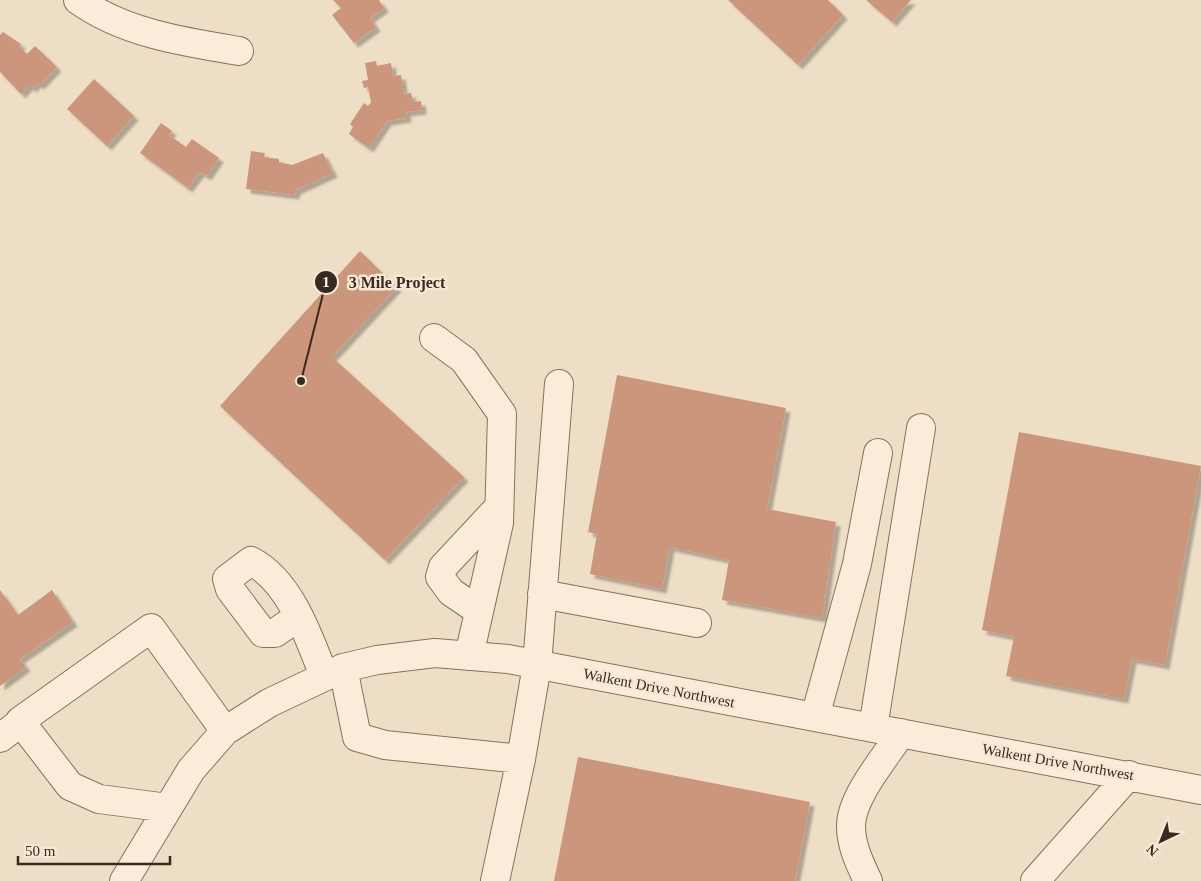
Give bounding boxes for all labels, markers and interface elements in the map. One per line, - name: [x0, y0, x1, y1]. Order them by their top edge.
- callout: 3 Mile Project: [313, 266, 455, 297]
- text: 1: [322, 274, 330, 290]
- text: 3 Mile Project: [349, 274, 446, 292]
- street label: Walkent Drive Northwest: [582, 665, 737, 711]
- street label: Walkent Drive Northwest: [981, 741, 1136, 783]
- north arrow: [1136, 816, 1186, 866]
- scale bar: [18, 834, 170, 866]
- text: N: [1144, 841, 1161, 859]
- text: 50 m: [25, 843, 56, 859]

